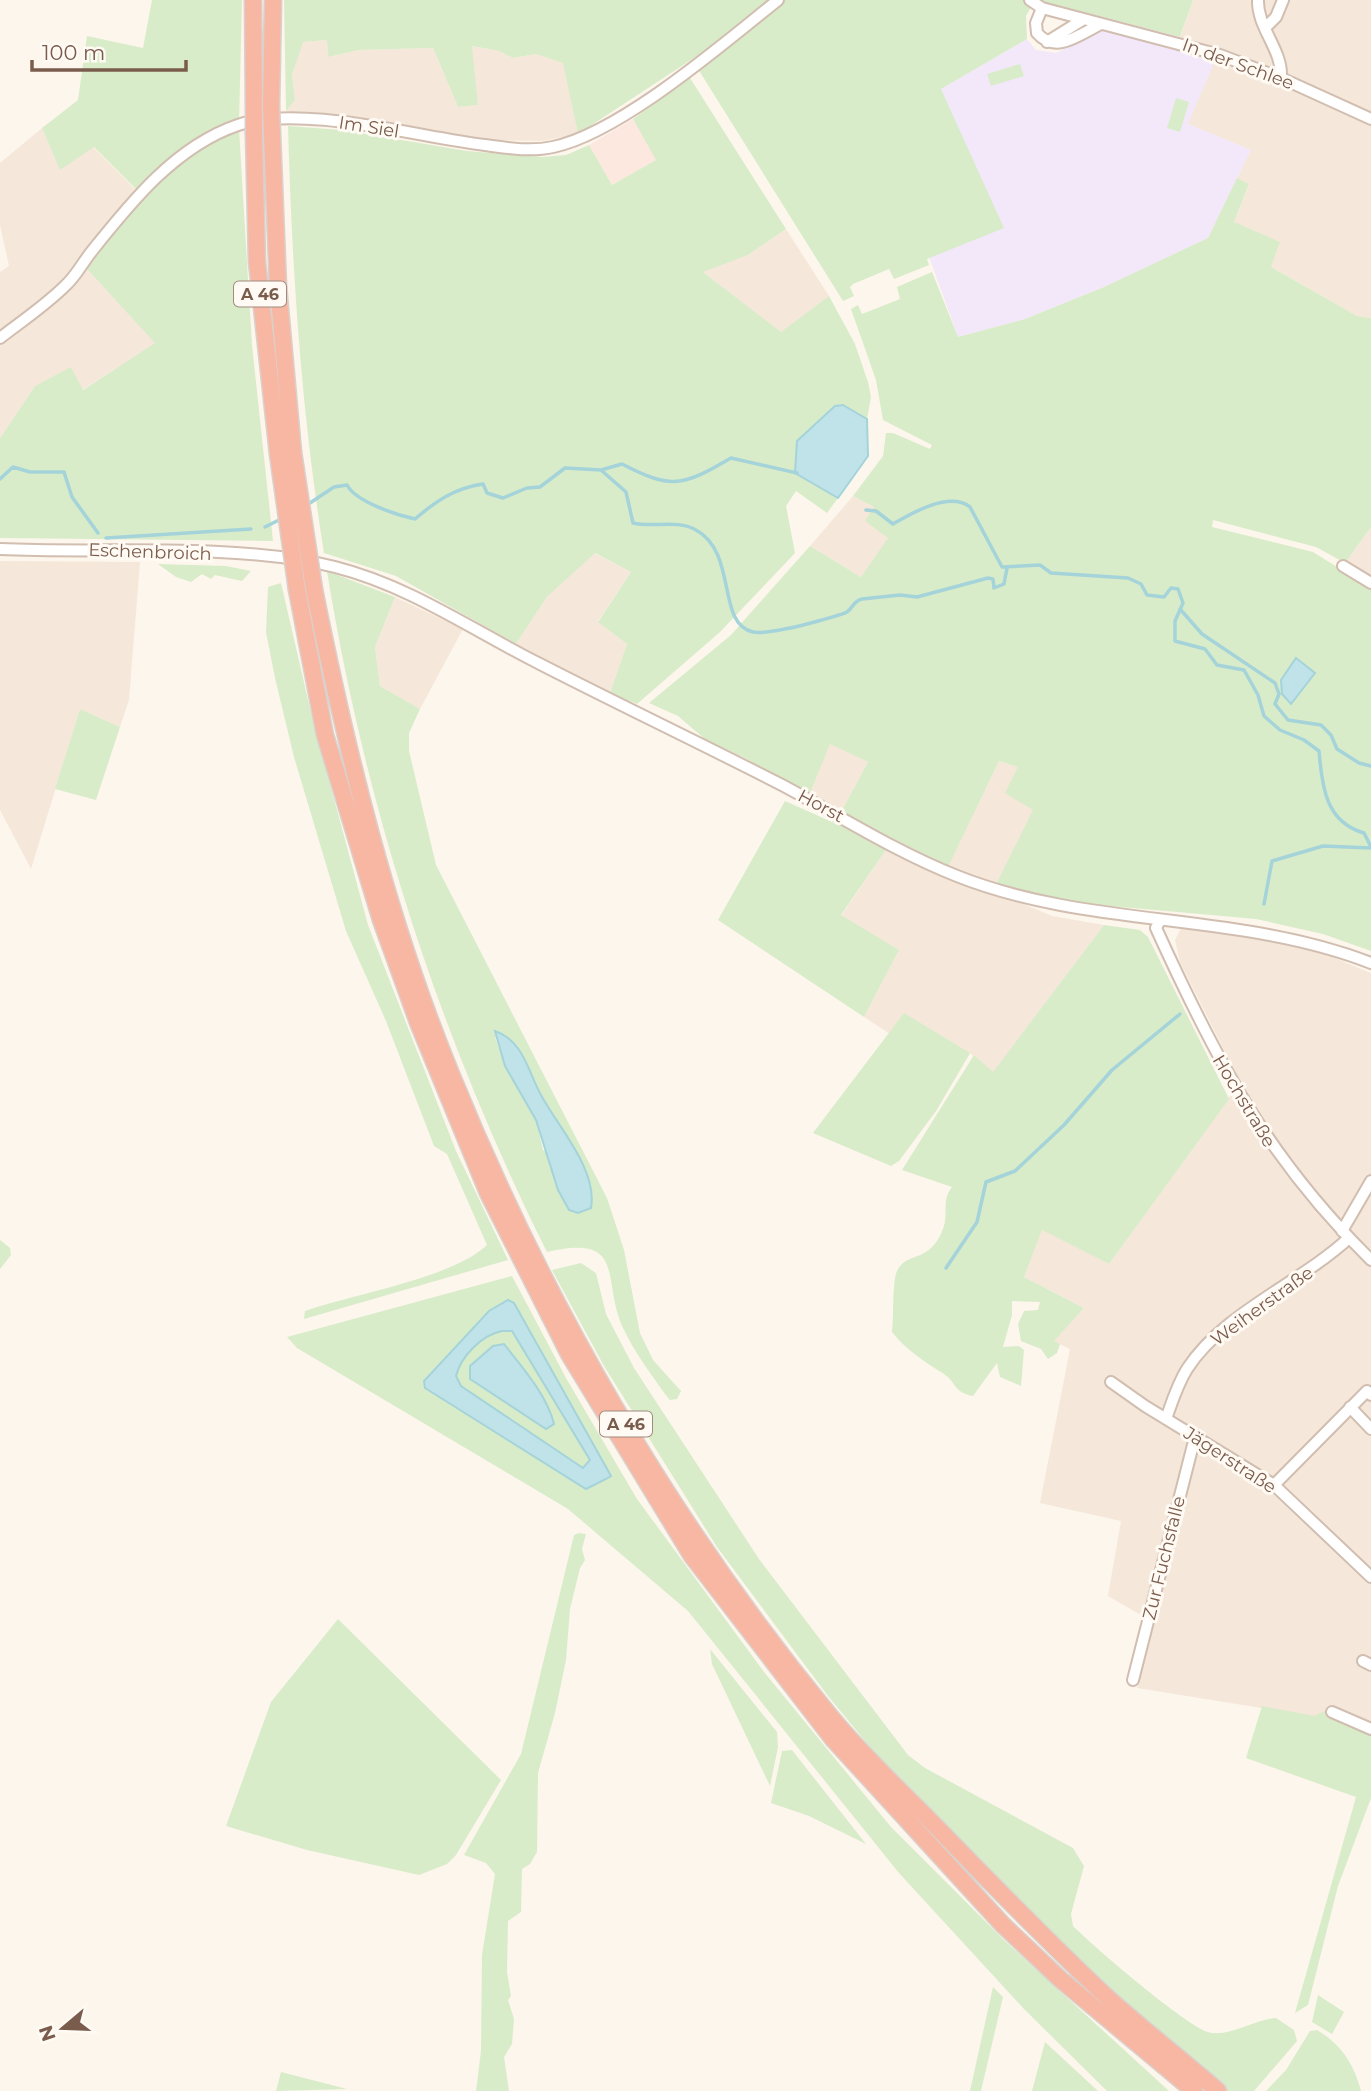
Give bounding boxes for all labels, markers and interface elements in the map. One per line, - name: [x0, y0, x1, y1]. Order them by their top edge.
- scale bar: [32, 28, 186, 72]
- street label: In der Schlee: [1179, 34, 1297, 94]
- text: 100 m: [42, 40, 105, 65]
- street label: Im Siel: [337, 111, 401, 143]
- road number: A 46: [234, 282, 286, 306]
- street label: Eschenbroich: [88, 539, 212, 565]
- street label: Horst: [794, 785, 848, 827]
- street label: Hochstraße: [1208, 1051, 1280, 1151]
- street label: Weiherstraße: [1207, 1261, 1318, 1350]
- road number: A 46: [600, 1412, 652, 1436]
- street label: Jägerstraße: [1179, 1421, 1281, 1498]
- street label: Zur Fuchsfalle: [1138, 1494, 1190, 1622]
- north arrow: [28, 1993, 98, 2063]
- text: N: [34, 2022, 61, 2044]

